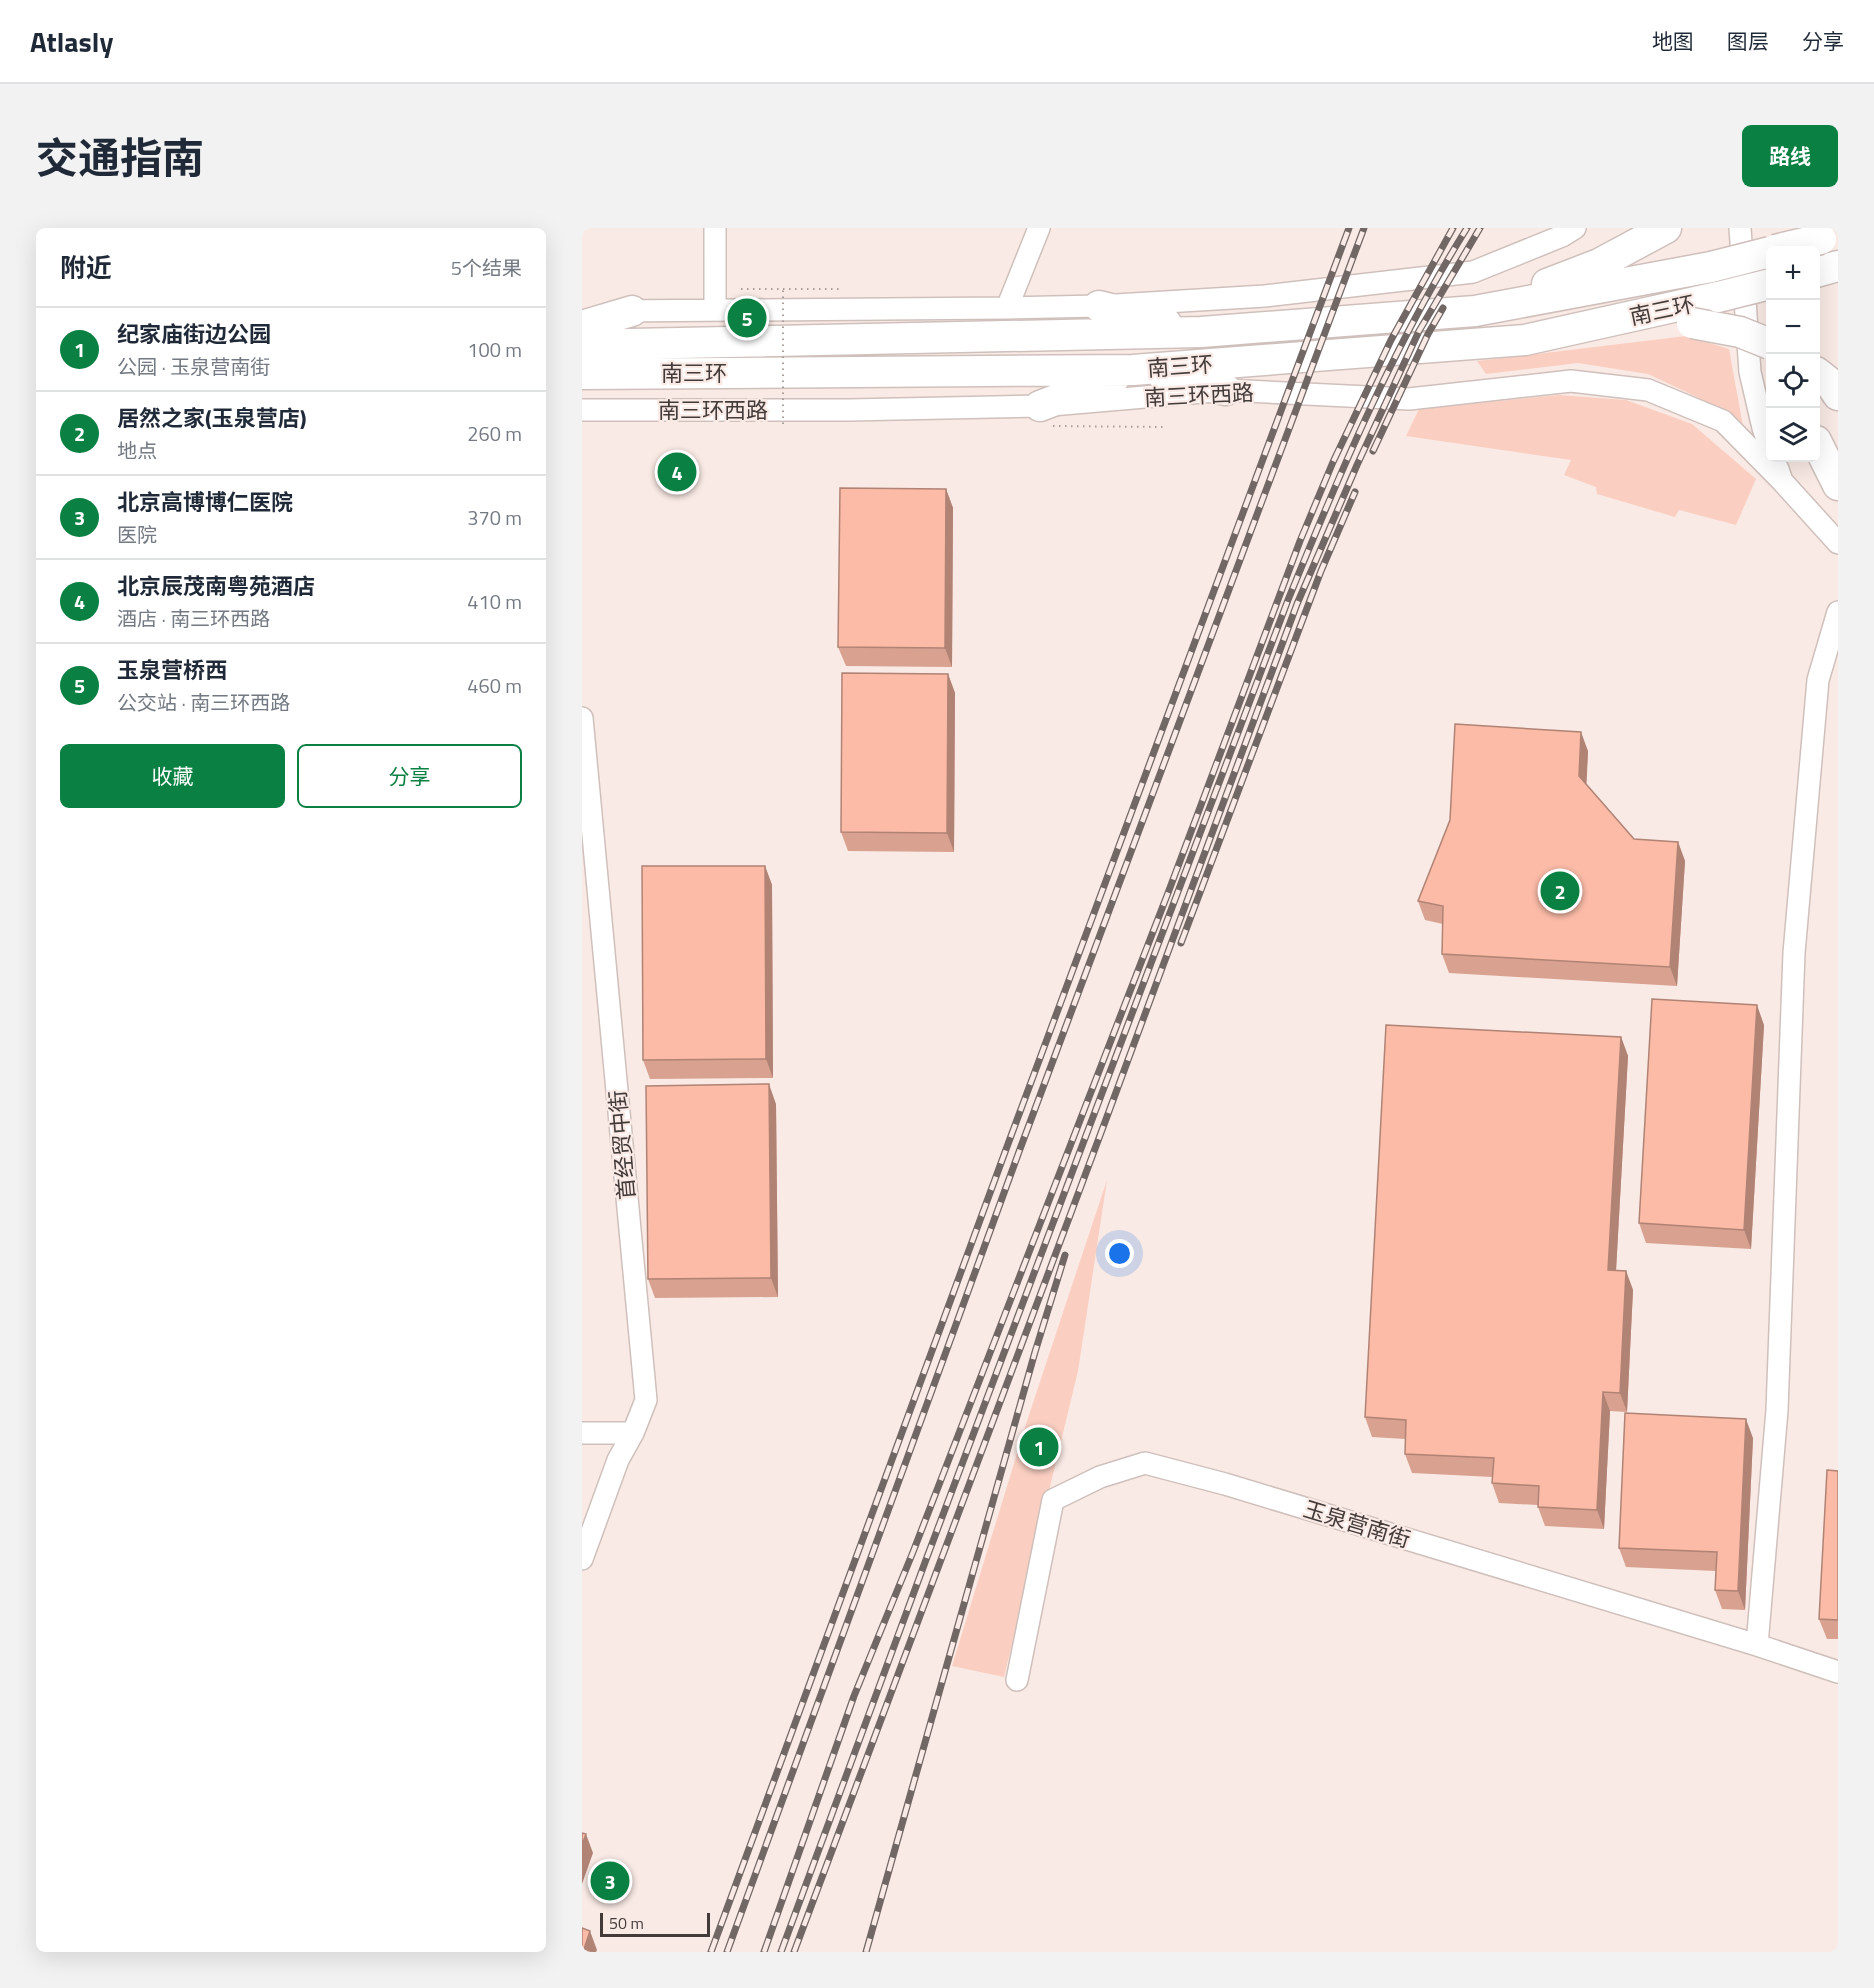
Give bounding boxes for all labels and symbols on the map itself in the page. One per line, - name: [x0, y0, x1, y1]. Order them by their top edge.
- street label: 南三环: [1626, 287, 1698, 333]
- pin: 5: [728, 296, 766, 340]
- street label: 南三环: [1146, 347, 1214, 385]
- street label: 南三环: [661, 356, 727, 390]
- street label: 南三环西路: [1143, 375, 1255, 415]
- street label: 南三环西路: [658, 393, 768, 427]
- pin: 4: [658, 450, 697, 494]
- pin: 2: [1540, 868, 1580, 914]
- street label: 首经贸中街: [600, 1089, 644, 1201]
- your location: [1105, 1239, 1134, 1268]
- pin: 1: [1020, 1424, 1058, 1470]
- street label: 玉泉营南街: [1299, 1492, 1415, 1556]
- pin: 3: [591, 1858, 630, 1904]
- scale bar: [600, 1910, 710, 1938]

